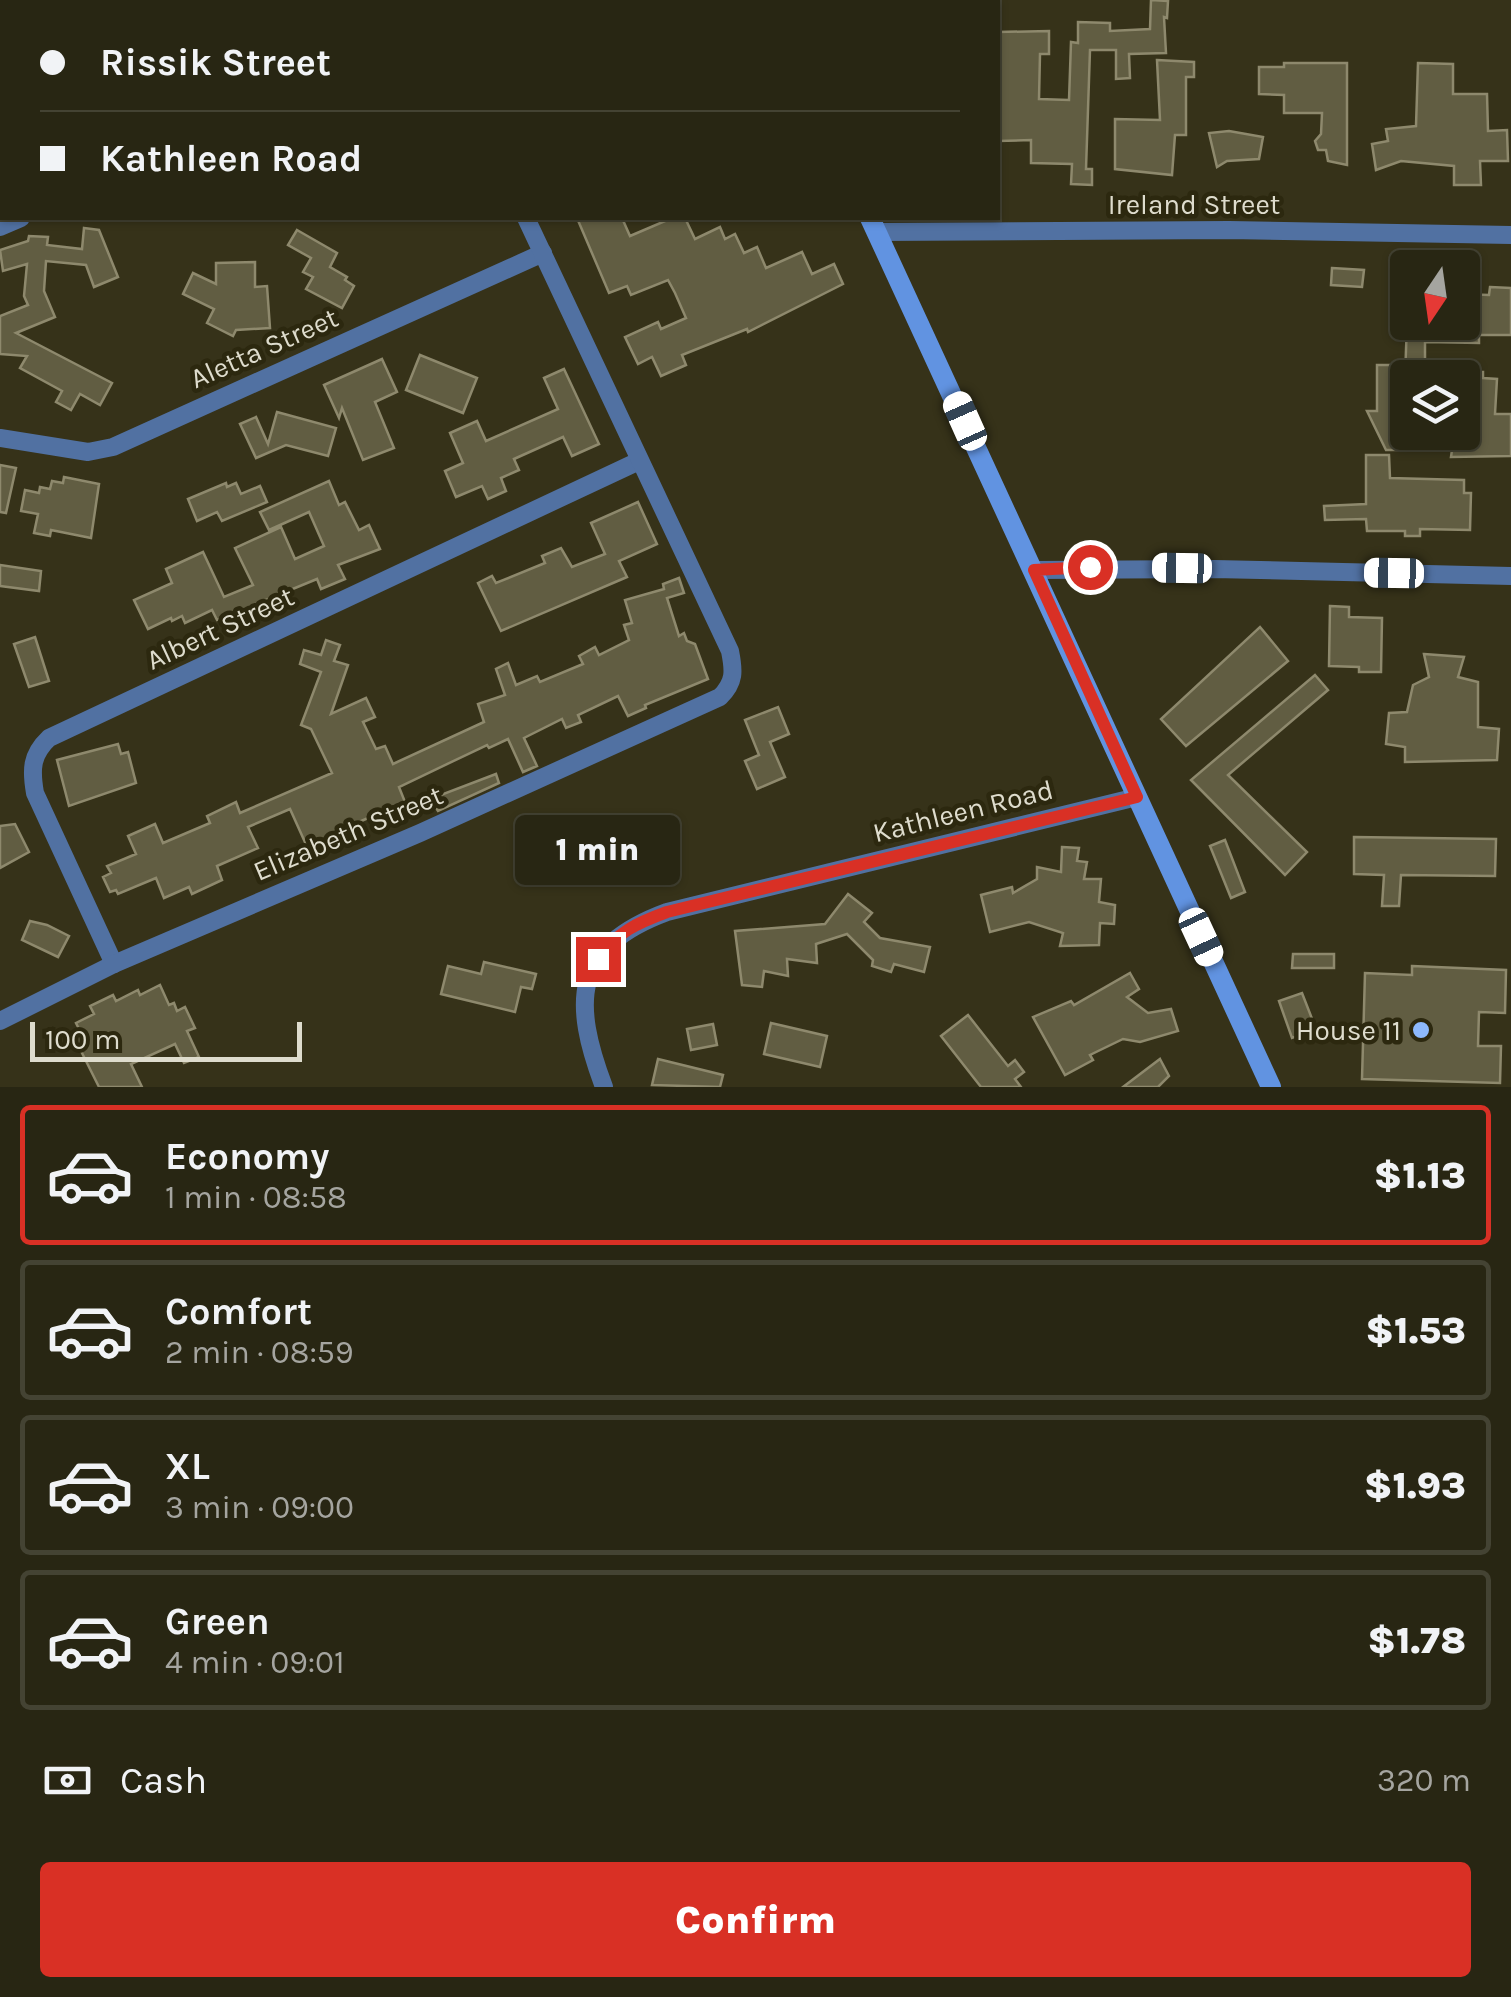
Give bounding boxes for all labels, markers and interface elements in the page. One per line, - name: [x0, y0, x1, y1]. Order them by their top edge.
- text: Rissik Street: [100, 40, 331, 85]
- text: Kathleen Road: [100, 136, 362, 181]
- street label: Ireland Street: [1108, 188, 1280, 221]
- north arrow: [1390, 250, 1480, 340]
- map controls: [1390, 250, 1480, 450]
- street label: Aletta Street: [185, 301, 343, 395]
- button: layers: [1390, 360, 1480, 450]
- car: [939, 387, 991, 455]
- route start: [1068, 545, 1113, 590]
- car: [1152, 552, 1212, 584]
- car: [1364, 557, 1424, 589]
- street label: Albert Street: [141, 579, 299, 677]
- street label: Kathleen Road: [870, 773, 1056, 849]
- street label: Elizabeth Street: [248, 778, 448, 888]
- callout: 1 min: [516, 814, 680, 884]
- text: 1 min: [556, 831, 639, 868]
- car: [1175, 903, 1227, 971]
- route end: [576, 937, 621, 982]
- place label: House 11: [1296, 1014, 1401, 1047]
- scale bar: [30, 1017, 302, 1062]
- marker: House 11: [1410, 1019, 1432, 1041]
- text: 100 m: [45, 1023, 120, 1056]
- icon: car: [45, 1130, 135, 1220]
- text: Economy: [165, 1134, 329, 1179]
- text: $1.13: [1374, 1153, 1466, 1198]
- text: 1 min · 08:58: [165, 1179, 347, 1216]
- icon: car: [45, 1285, 135, 1375]
- text: Comfort: [165, 1289, 312, 1334]
- text: $1.53: [1366, 1308, 1466, 1353]
- text: 2 min · 08:59: [165, 1334, 354, 1371]
- icon: car: [45, 1440, 135, 1530]
- text: XL: [165, 1444, 210, 1489]
- text: $1.93: [1364, 1463, 1466, 1508]
- text: 3 min · 09:00: [165, 1489, 354, 1526]
- icon: car: [45, 1595, 135, 1685]
- text: Green: [165, 1599, 270, 1644]
- text: $1.78: [1367, 1618, 1466, 1663]
- text: 4 min · 09:01: [165, 1644, 345, 1681]
- icon: cash: [40, 1753, 95, 1808]
- text: Cash: [120, 1758, 207, 1803]
- text: 320 m: [1377, 1762, 1471, 1799]
- button: Confirm: [40, 1862, 1471, 1977]

